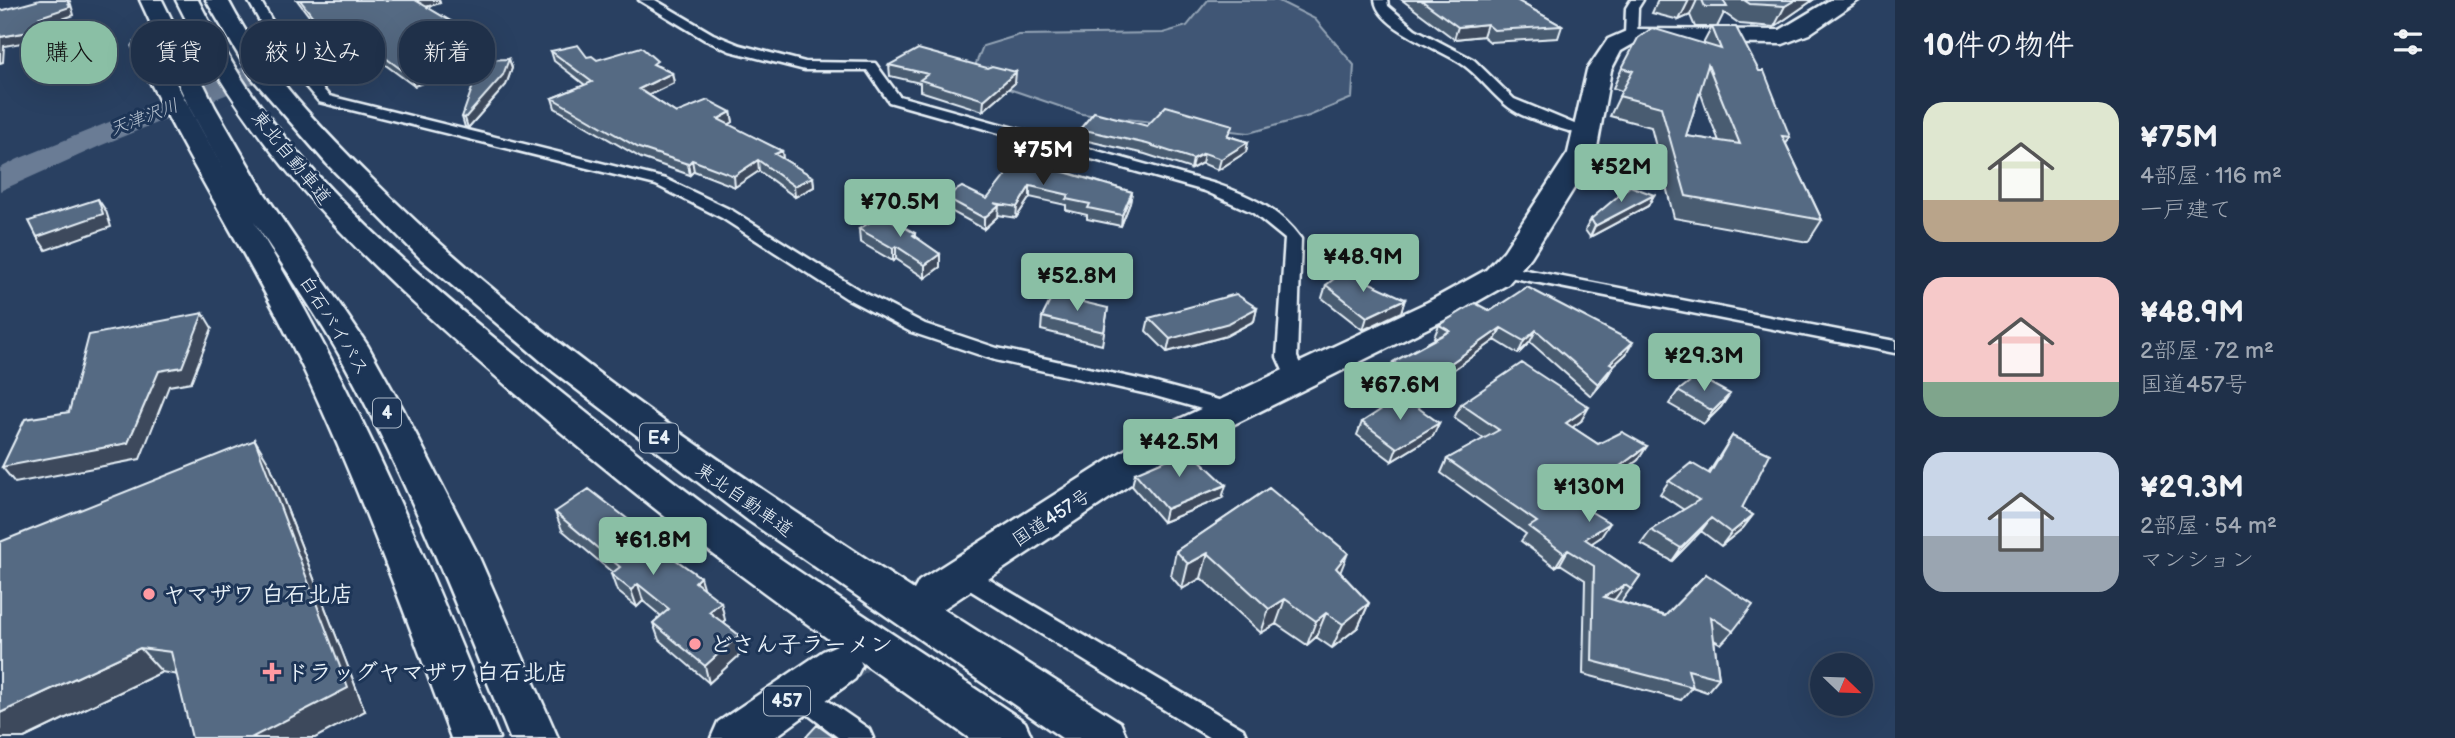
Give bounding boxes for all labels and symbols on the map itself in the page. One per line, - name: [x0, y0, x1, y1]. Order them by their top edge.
- water label: 天津沢川: [107, 95, 182, 140]
- street label: 東北自動車道: [246, 106, 336, 209]
- pin: ¥75M: [1002, 128, 1084, 187]
- pin: ¥52M: [1580, 144, 1662, 204]
- pin: ¥70.5M: [843, 180, 957, 239]
- pin: ¥48.9M: [1306, 234, 1420, 294]
- pin: ¥52.8M: [1020, 254, 1134, 313]
- street label: 白石バイパス: [294, 272, 374, 380]
- pin: ¥29.3M: [1647, 334, 1761, 393]
- pin: ¥67.6M: [1343, 362, 1457, 422]
- road number: 4: [373, 398, 401, 428]
- pin: ¥42.5M: [1122, 420, 1236, 479]
- road number: E4: [640, 424, 678, 452]
- street label: 東北自動車道: [691, 458, 797, 542]
- pin: ¥130M: [1540, 464, 1638, 524]
- street label: 国道457号: [1008, 484, 1095, 552]
- pin: ¥61.8M: [596, 518, 710, 577]
- place label: ヤマザワ 白石北店: [163, 581, 353, 609]
- marker: ヤマザワ 白石北店: [141, 586, 157, 602]
- place label: どさん子ラーメン: [709, 631, 893, 659]
- marker: どさん子ラーメン: [687, 636, 703, 652]
- north arrow: [1810, 653, 1872, 716]
- place label: ドラッグヤマザワ 白石北店: [286, 659, 568, 687]
- marker: ドラッグヤマザワ 白石北店: [264, 664, 280, 680]
- road number: 457: [764, 686, 810, 716]

